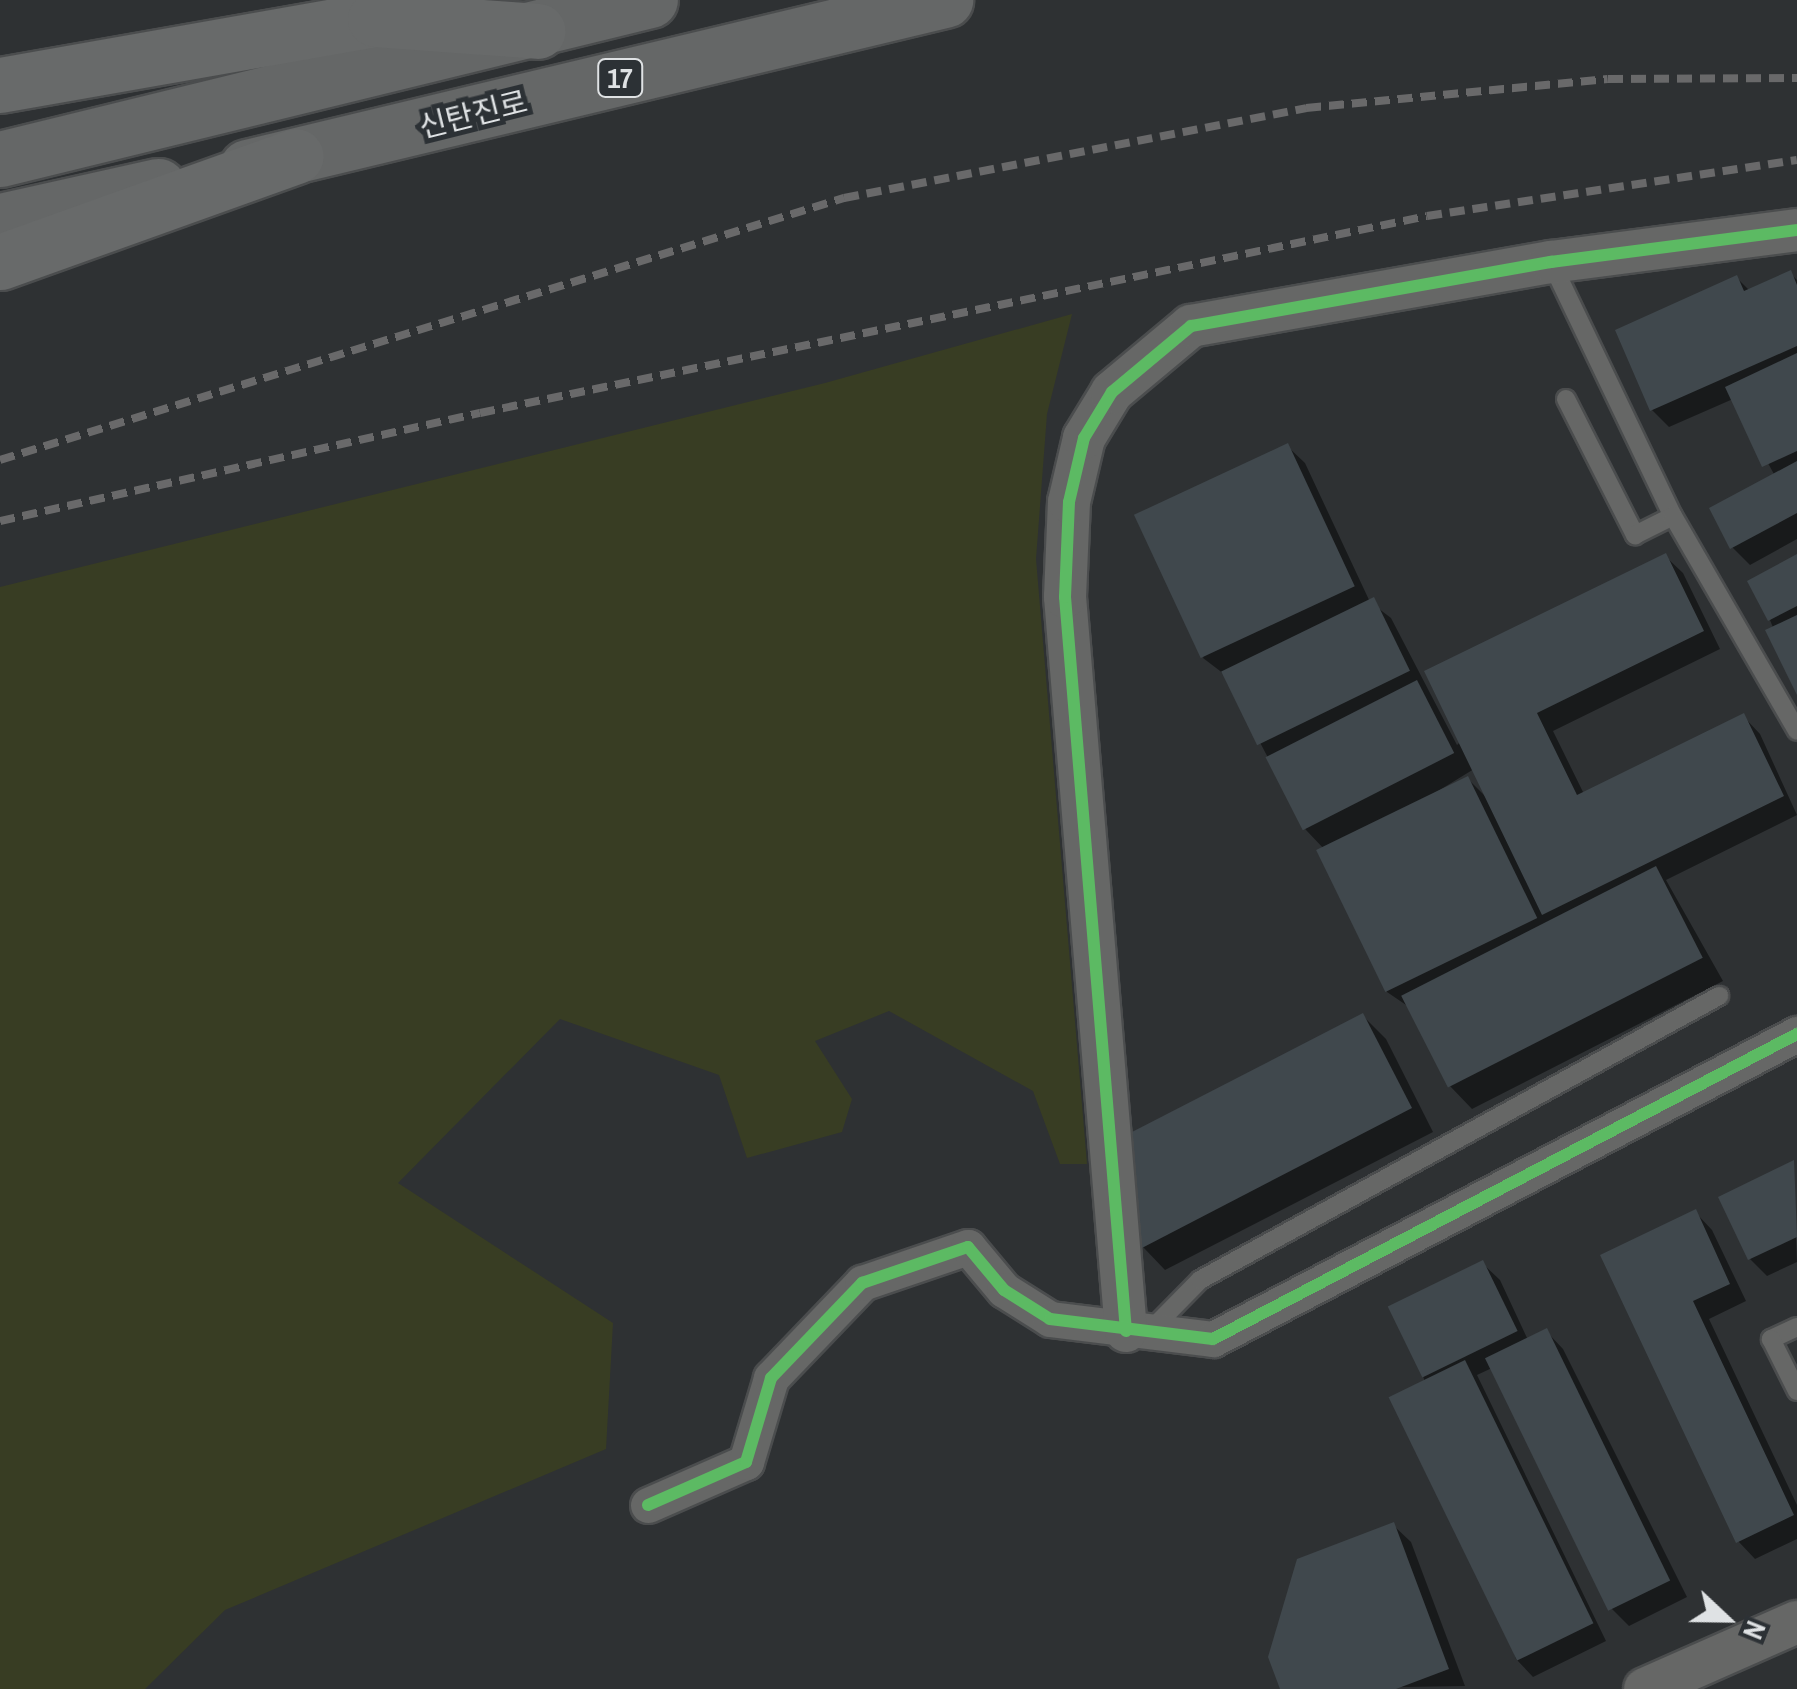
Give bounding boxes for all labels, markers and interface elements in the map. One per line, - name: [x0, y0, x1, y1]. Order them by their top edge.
- road number: 17: [595, 55, 645, 101]
- street label: 신탄진로: [415, 83, 531, 145]
- north arrow: [1677, 1569, 1777, 1669]
- text: N: [1734, 1615, 1776, 1645]

